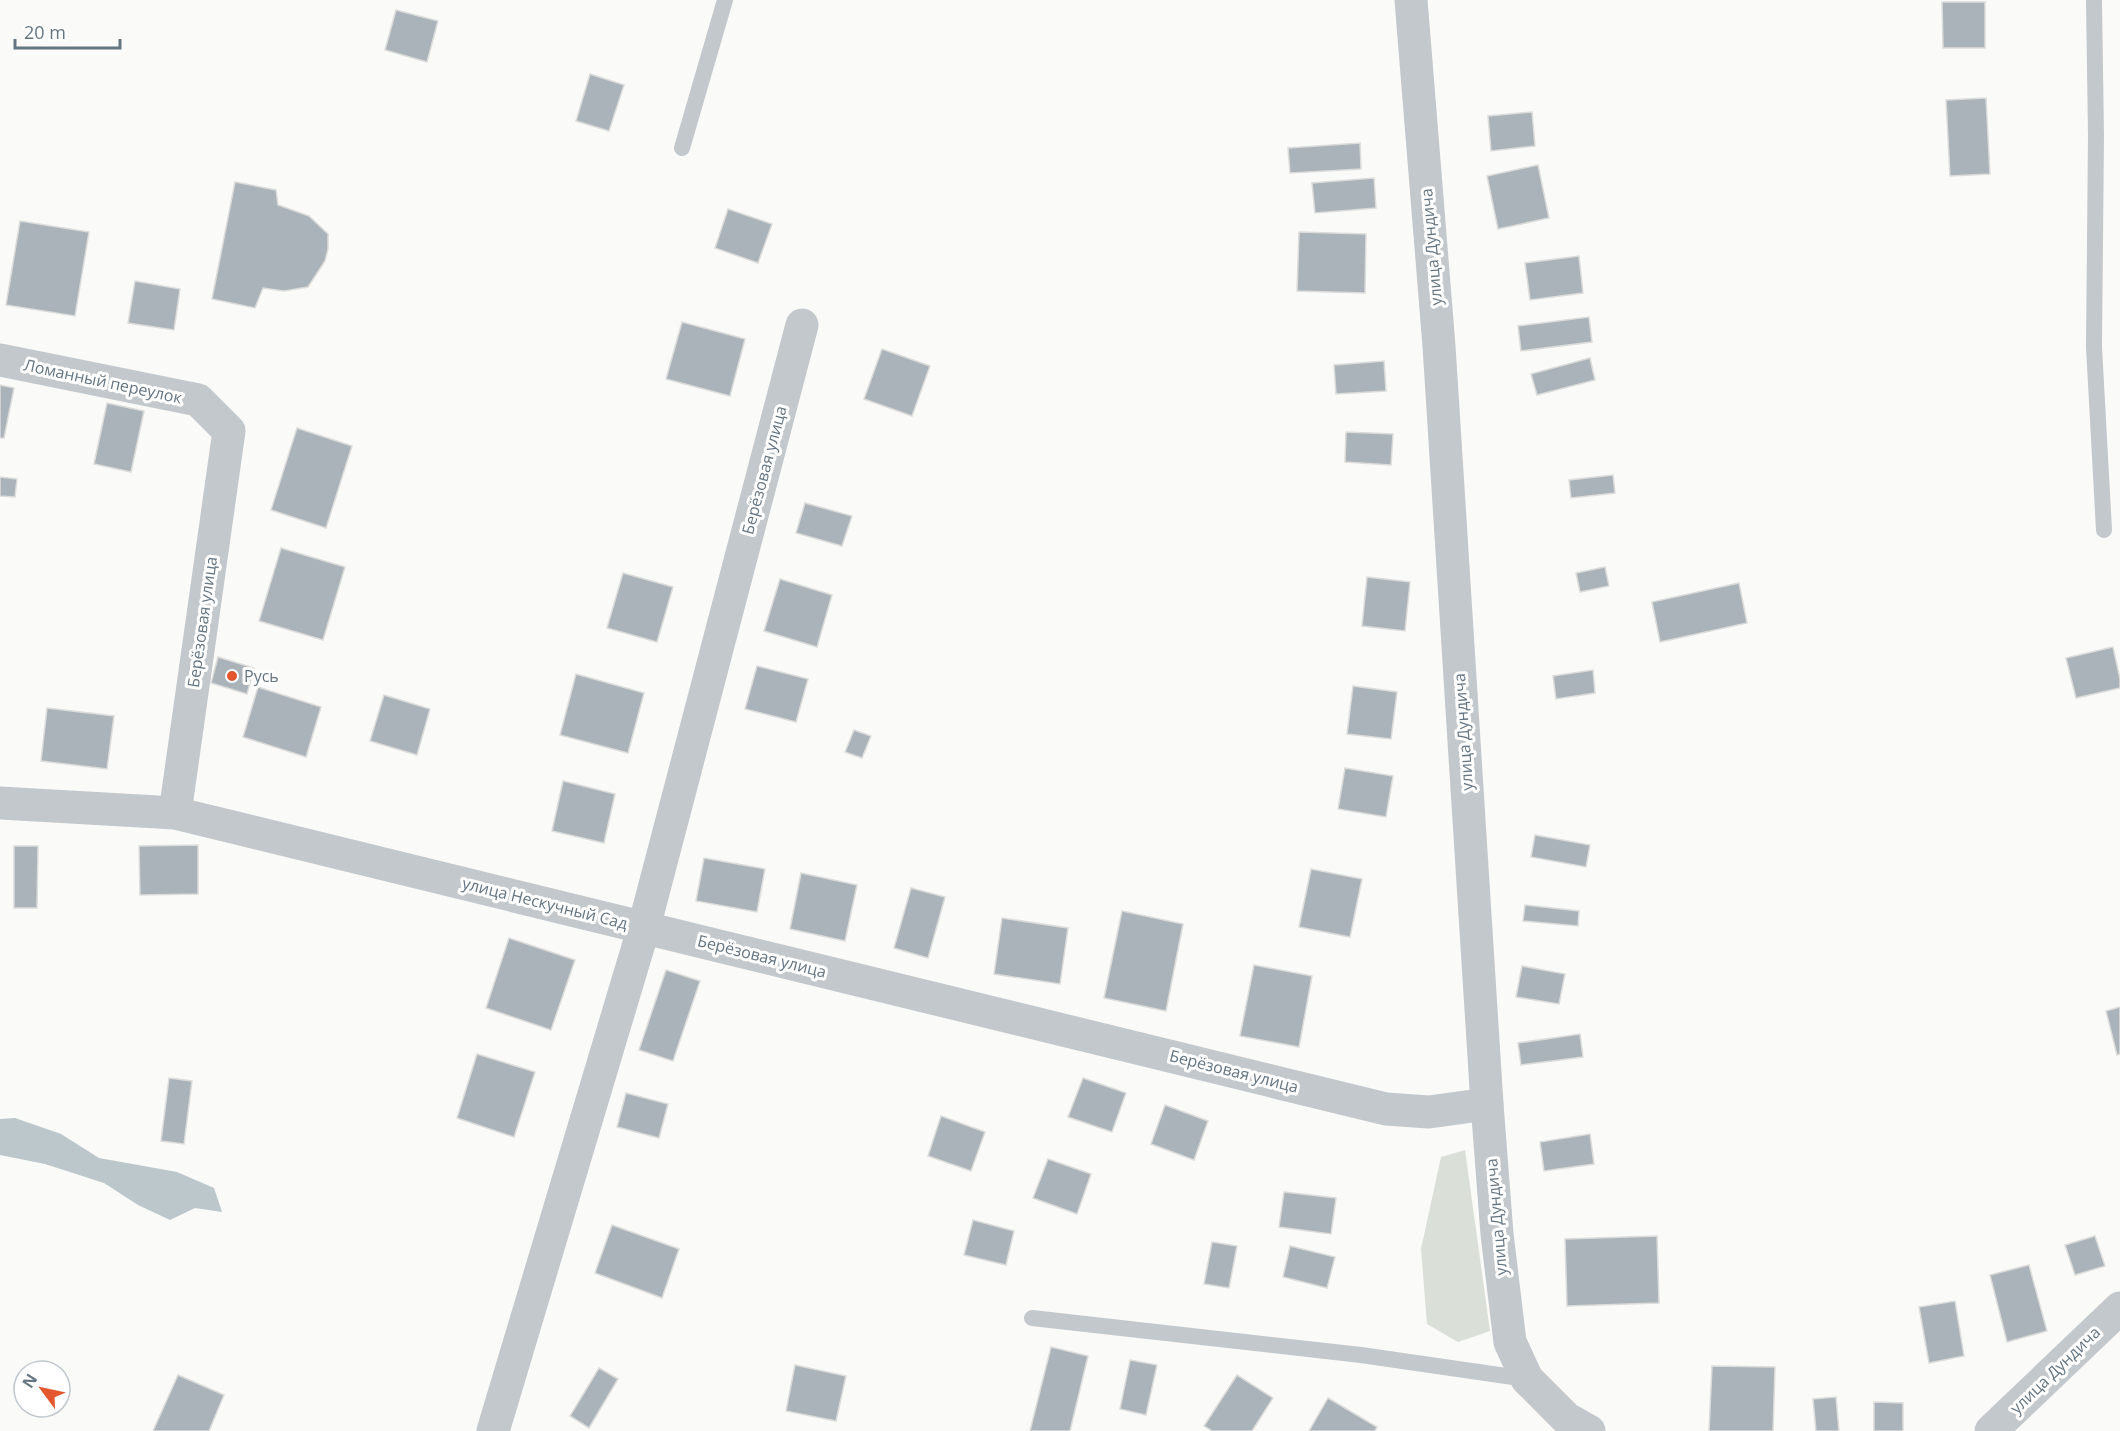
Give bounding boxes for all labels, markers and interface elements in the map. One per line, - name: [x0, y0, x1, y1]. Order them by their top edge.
- scale bar: [15, 12, 120, 50]
- text: 20 m: [24, 20, 66, 44]
- street label: улица Дундича: [1415, 188, 1447, 306]
- street label: Ломанный переулок: [22, 353, 185, 409]
- street label: Берёзовая улица: [736, 403, 792, 537]
- street label: Берёзовая улица: [182, 555, 222, 689]
- place label: Русь: [244, 665, 279, 687]
- marker: Русь: [225, 669, 239, 683]
- street label: улица Дундича: [1448, 673, 1478, 791]
- street label: улица Нескучный Сад: [460, 872, 630, 934]
- street label: Берёзовая улица: [695, 929, 829, 983]
- street label: Берёзовая улица: [1167, 1044, 1301, 1098]
- street label: улица Дундича: [1480, 1158, 1512, 1276]
- street label: улица Дундича: [2005, 1321, 2105, 1419]
- north arrow: [12, 1359, 72, 1419]
- text: N: [17, 1369, 42, 1392]

